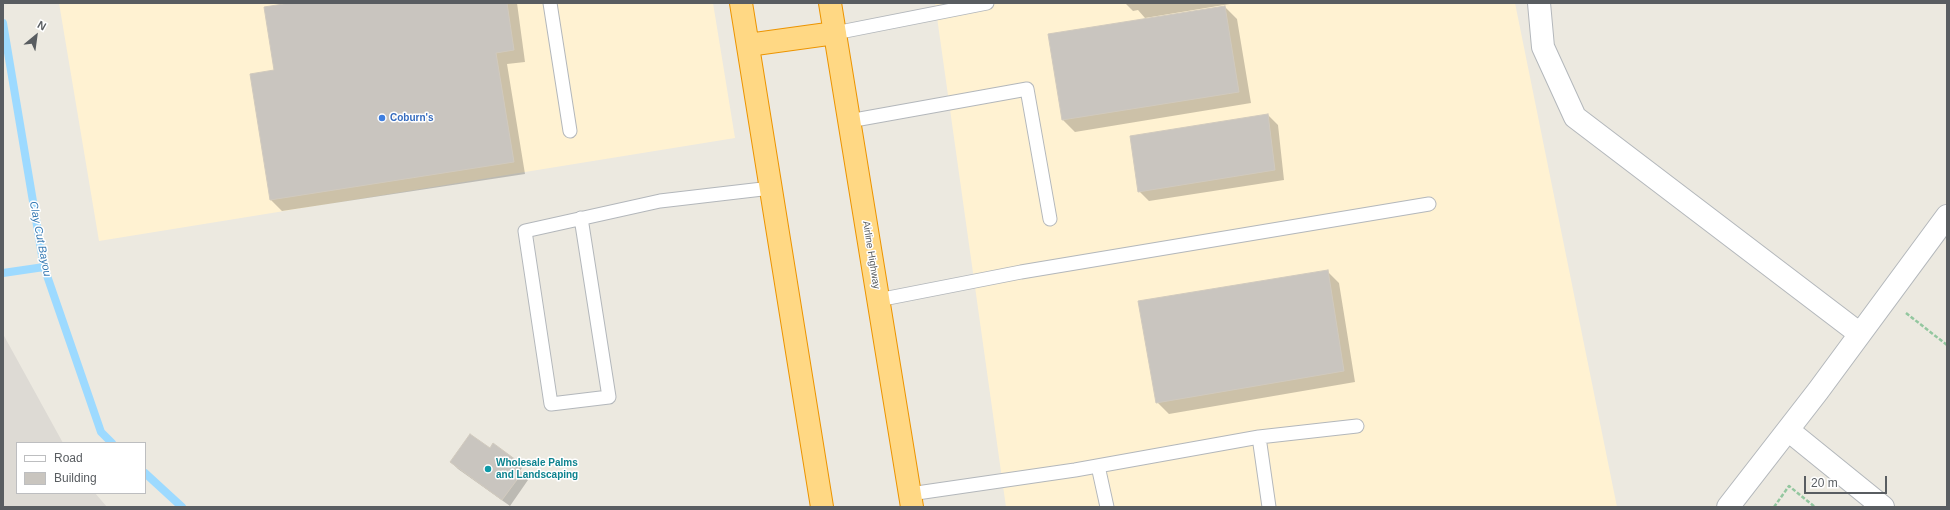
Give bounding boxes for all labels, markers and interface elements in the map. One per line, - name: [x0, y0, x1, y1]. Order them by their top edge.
- north arrow: [16, 16, 56, 56]
- text: N: [35, 18, 48, 33]
- place label: Coburn's: [390, 112, 433, 124]
- marker: Coburn's: [377, 113, 387, 123]
- water label: Clay Cut Bayou: [26, 200, 54, 278]
- street label: Airline Highway: [860, 220, 882, 290]
- legend: [16, 442, 146, 494]
- text: Road: [54, 451, 83, 465]
- place label: Wholesale Palms and Landscaping: [496, 457, 578, 480]
- marker: Wholesale Palms and Landscaping: [483, 464, 493, 474]
- scale bar: [1806, 468, 1889, 494]
- text: Building: [54, 471, 97, 485]
- text: 20 m: [1811, 476, 1838, 490]

